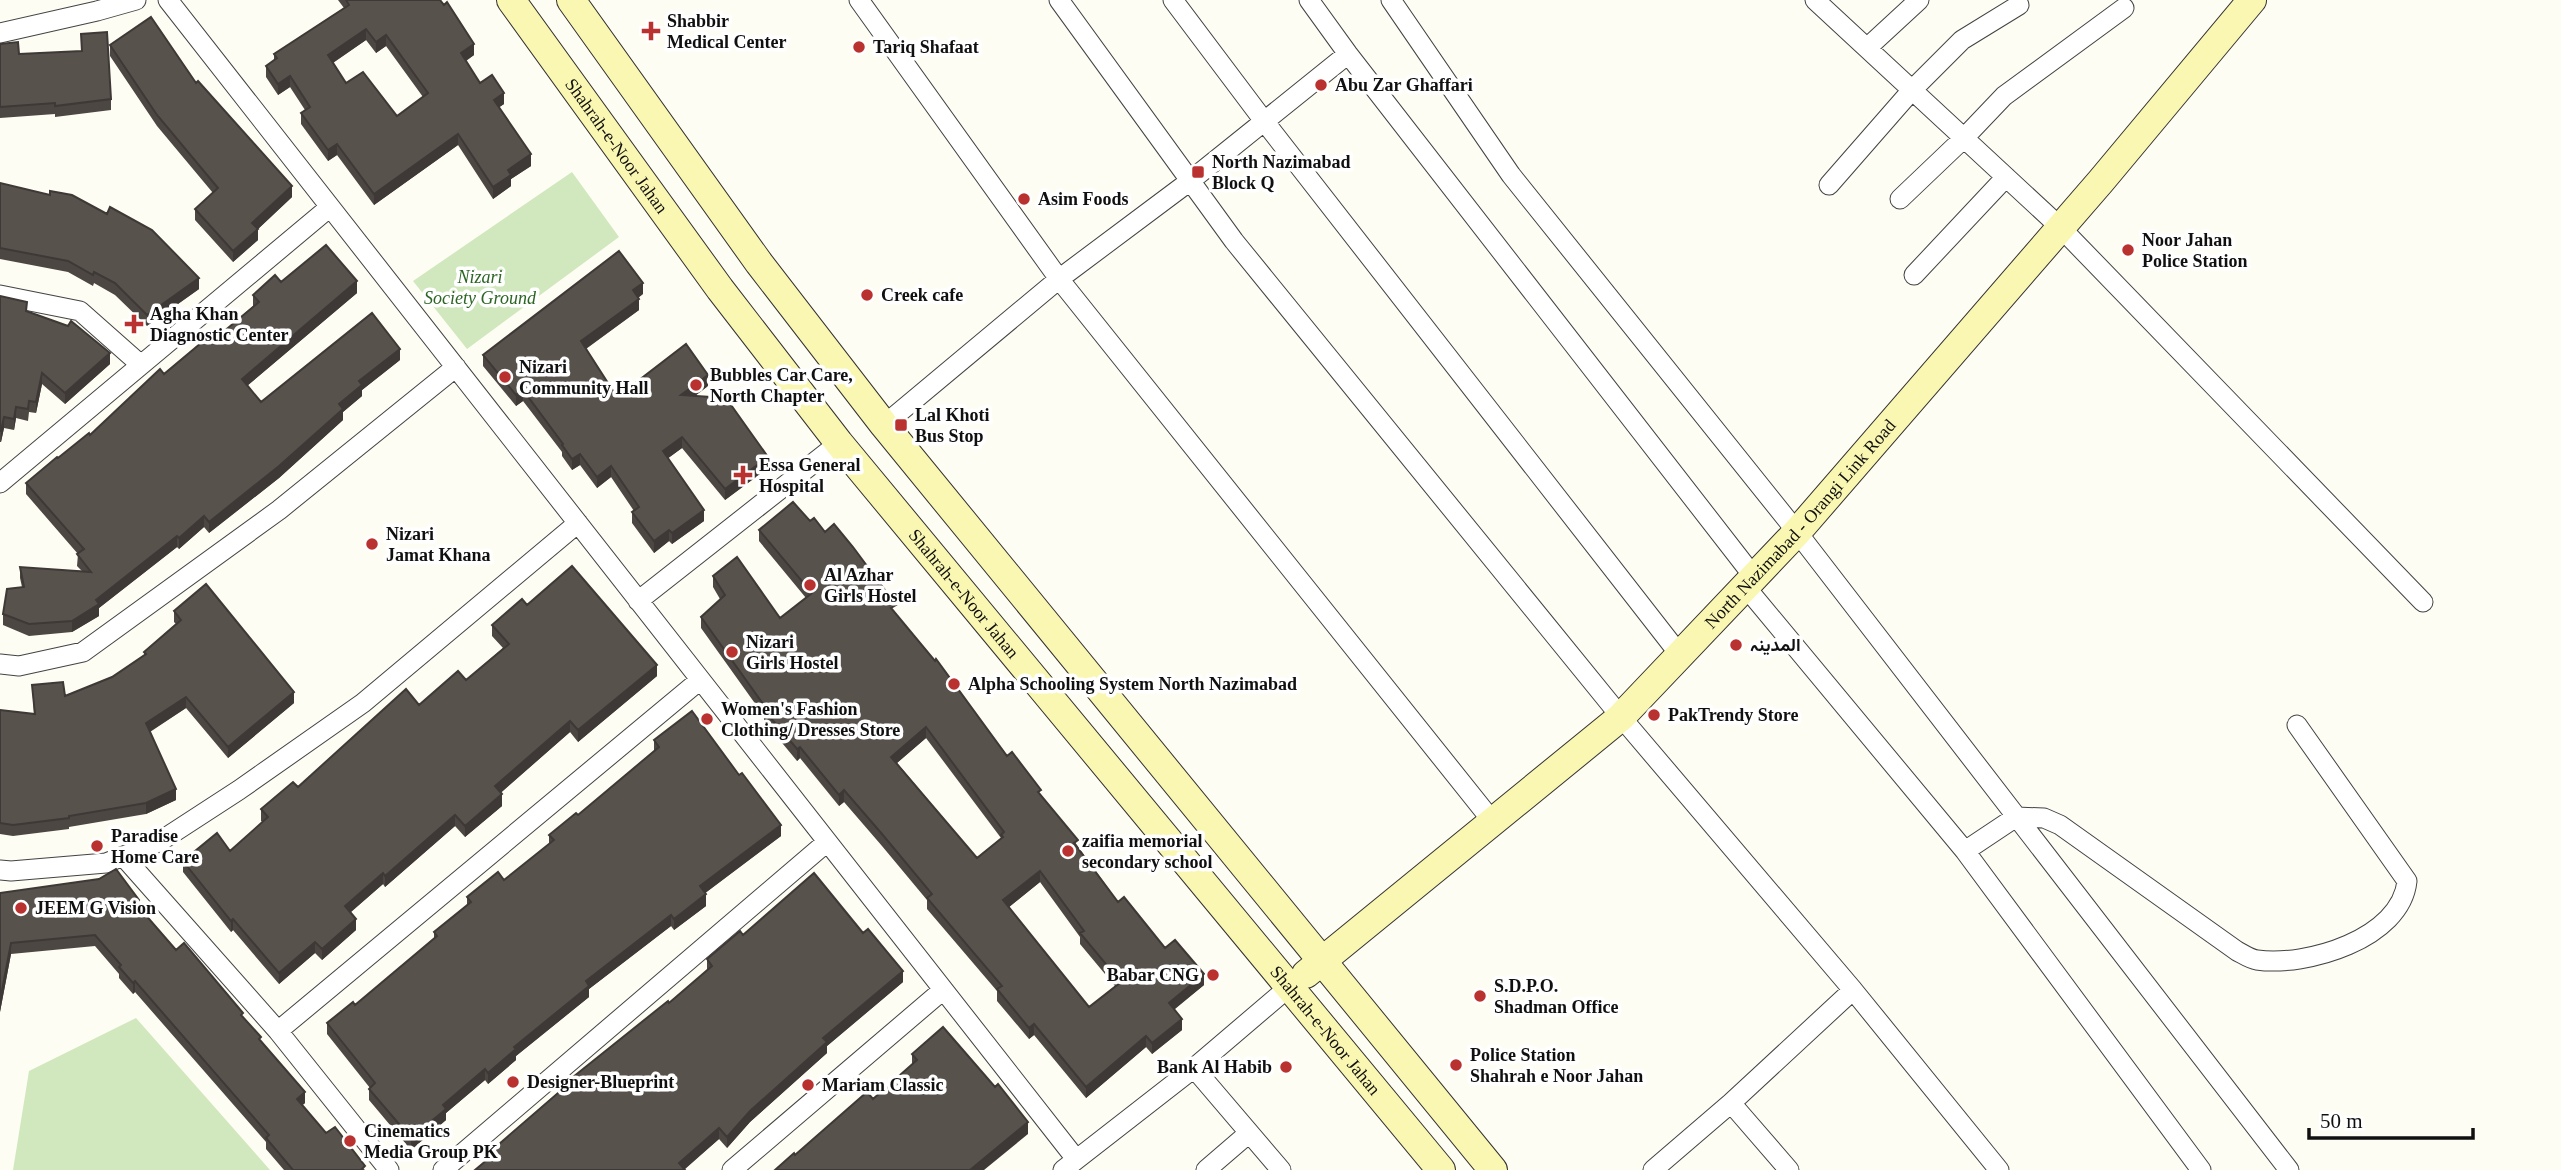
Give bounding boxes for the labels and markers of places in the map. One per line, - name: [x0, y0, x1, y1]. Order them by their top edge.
- place label: Shabbir Medical Center: [667, 11, 786, 52]
- marker: Shabbir Medical Center: [641, 21, 661, 41]
- place label: Tariq Shafaat: [873, 37, 979, 57]
- marker: Tariq Shafaat: [851, 39, 867, 55]
- place label: Abu Zar Ghaffari: [1335, 75, 1473, 95]
- marker: Abu Zar Ghaffari: [1313, 77, 1329, 93]
- place label: North Nazimabad Block Q: [1212, 152, 1351, 193]
- marker: North Nazimabad Block Q: [1190, 164, 1206, 180]
- place label: Asim Foods: [1038, 189, 1129, 209]
- marker: Asim Foods: [1016, 191, 1032, 207]
- place label: Noor Jahan Police Station: [2142, 230, 2248, 271]
- marker: Noor Jahan Police Station: [2120, 242, 2136, 258]
- place label: Creek cafe: [881, 285, 963, 305]
- marker: Creek cafe: [859, 287, 875, 303]
- place label: Agha Khan Diagnostic Center: [150, 304, 288, 345]
- marker: Agha Khan Diagnostic Center: [124, 314, 144, 334]
- place label: Nizari Community Hall: [519, 357, 649, 398]
- place label: Bubbles Car Care, North Chapter: [710, 365, 853, 406]
- marker: Nizari Community Hall: [497, 369, 513, 385]
- marker: Bubbles Car Care, North Chapter: [688, 377, 704, 393]
- place label: Lal Khoti Bus Stop: [915, 405, 990, 446]
- marker: Lal Khoti Bus Stop: [893, 417, 909, 433]
- place label: Essa General Hospital: [759, 455, 861, 496]
- marker: Essa General Hospital: [733, 465, 753, 485]
- place label: Nizari Jamat Khana: [386, 524, 491, 565]
- marker: Nizari Jamat Khana: [364, 536, 380, 552]
- place label: Al Azhar Girls Hostel: [824, 565, 917, 606]
- marker: Al Azhar Girls Hostel: [802, 577, 818, 593]
- place label: Nizari Girls Hostel: [746, 632, 839, 673]
- place label: المدینہ: [1750, 635, 1801, 656]
- marker: المدینہ: [1728, 637, 1744, 653]
- marker: Nizari Girls Hostel: [724, 644, 740, 660]
- place label: Alpha Schooling System North Nazimabad: [968, 674, 1297, 694]
- marker: Alpha Schooling System North Nazimabad: [946, 676, 962, 692]
- place label: Women's Fashion Clothing/ Dresses Store: [721, 699, 900, 740]
- place label: PakTrendy Store: [1668, 705, 1799, 725]
- marker: PakTrendy Store: [1646, 707, 1662, 723]
- marker: Women's Fashion Clothing/ Dresses Store: [699, 711, 715, 727]
- place label: Paradise Home Care: [111, 826, 199, 867]
- place label: zaifia memorial secondary school: [1082, 831, 1213, 872]
- marker: Paradise Home Care: [89, 838, 105, 854]
- marker: zaifia memorial secondary school: [1060, 843, 1076, 859]
- place label: JEEM G Vision: [35, 898, 156, 918]
- marker: JEEM G Vision: [13, 900, 29, 916]
- place label: Babar CNG: [1107, 965, 1199, 985]
- marker: Babar CNG: [1205, 967, 1221, 983]
- place label: S.D.P.O. Shadman Office: [1494, 976, 1619, 1017]
- marker: S.D.P.O. Shadman Office: [1472, 988, 1488, 1004]
- place label: Police Station Shahrah e Noor Jahan: [1470, 1045, 1643, 1086]
- place label: Bank Al Habib: [1157, 1057, 1272, 1077]
- marker: Police Station Shahrah e Noor Jahan: [1448, 1057, 1464, 1073]
- marker: Bank Al Habib: [1278, 1059, 1294, 1075]
- place label: Designer-Blueprint: [527, 1072, 674, 1092]
- marker: Designer-Blueprint: [505, 1074, 521, 1090]
- place label: Mariam Classic: [822, 1075, 943, 1095]
- marker: Mariam Classic: [800, 1077, 816, 1093]
- place label: Cinematics Media Group PK: [364, 1121, 498, 1162]
- marker: Cinematics Media Group PK: [342, 1133, 358, 1149]

